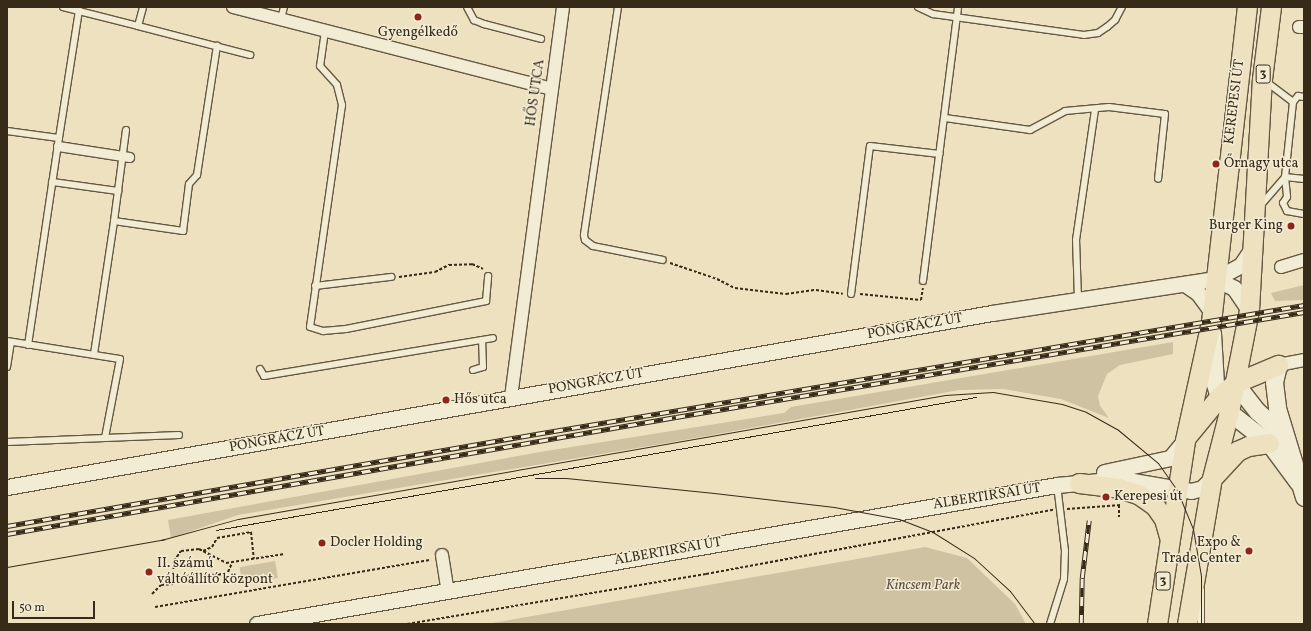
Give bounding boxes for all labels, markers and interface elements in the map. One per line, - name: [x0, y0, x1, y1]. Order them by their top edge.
- marker: Gyengélkedő: [412, 11, 424, 23]
- place label: Gyengélkedő: [378, 25, 458, 41]
- street label: HŐS UTCA: [523, 58, 549, 128]
- street label: KEREPESI ÚT: [1221, 59, 1249, 145]
- road number: 3: [1255, 63, 1271, 85]
- place label: Őrnagy utca: [1224, 156, 1299, 172]
- marker: Őrnagy utca: [1211, 159, 1221, 169]
- place label: Burger King: [1209, 218, 1283, 234]
- marker: Burger King: [1286, 221, 1296, 231]
- street label: PONGRÁCZ ÚT: [866, 310, 964, 344]
- street label: PONGRÁCZ ÚT: [547, 365, 645, 399]
- place label: Hős utca: [454, 392, 507, 408]
- marker: Hős utca: [441, 395, 451, 405]
- street label: PONGRÁCZ ÚT: [228, 423, 326, 457]
- street label: ALBERTIRSAI ÚT: [932, 480, 1042, 514]
- place label: Kerepesi út: [1114, 489, 1183, 505]
- marker: Kerepesi út: [1101, 492, 1111, 502]
- street label: ALBERTIRSAI ÚT: [613, 534, 723, 570]
- place label: Docler Holding: [330, 535, 423, 551]
- place label: Expo & Trade Center: [1162, 535, 1241, 568]
- marker: Docler Holding: [317, 538, 327, 548]
- marker: Expo & Trade Center: [1244, 546, 1254, 556]
- place label: II. számú váltóállító központ: [157, 556, 273, 588]
- marker: II. számú váltóállító központ: [144, 567, 154, 577]
- road number: 3: [1155, 570, 1171, 592]
- park label: Kincsem Park: [886, 578, 960, 594]
- scale bar: [14, 593, 97, 619]
- text: 50 m: [19, 600, 45, 616]

